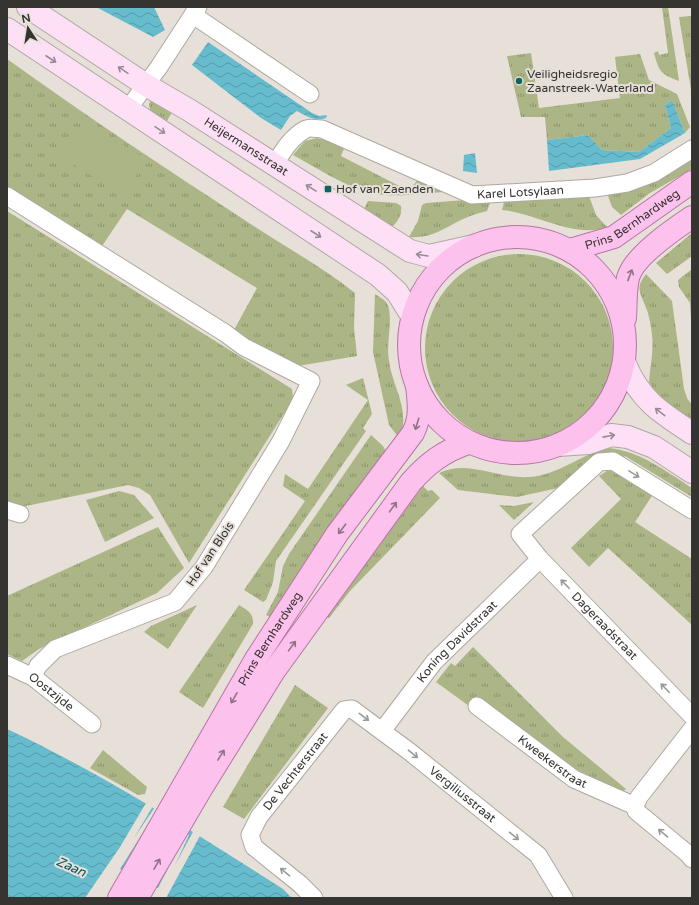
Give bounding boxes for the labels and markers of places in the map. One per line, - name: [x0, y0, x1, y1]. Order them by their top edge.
- place label: Veiligheidsregio Zaanstreek-Waterland: [527, 67, 654, 95]
- marker: Veiligheidsregio Zaanstreek-Waterland: [514, 76, 524, 86]
- place label: Hof van Zaenden: [336, 182, 433, 196]
- marker: Hof van Zaenden: [323, 184, 333, 194]

